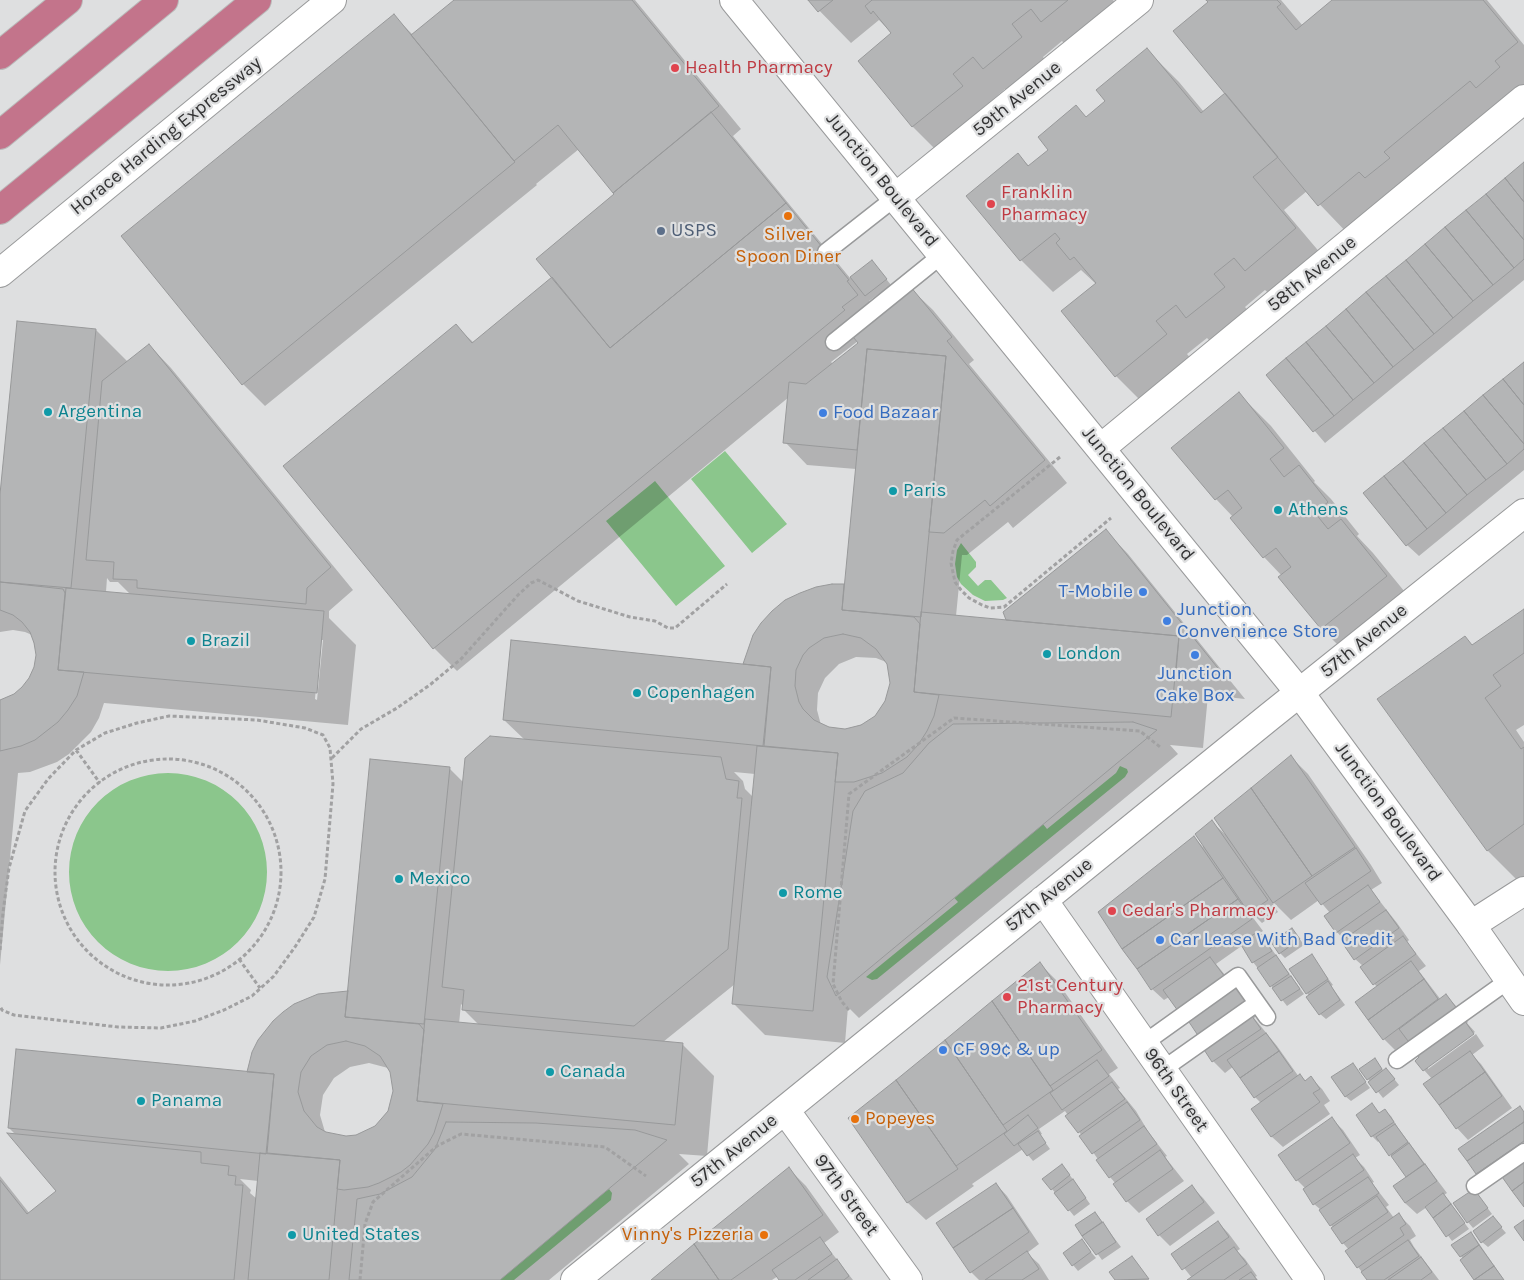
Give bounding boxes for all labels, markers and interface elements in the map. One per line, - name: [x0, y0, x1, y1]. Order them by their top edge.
- street label: Horace Harding Expressway: [66, 52, 266, 220]
- street label: 59th Avenue: [968, 56, 1066, 142]
- place label: Health Pharmacy: [685, 57, 833, 79]
- marker: Health Pharmacy: [669, 62, 681, 74]
- street label: Junction Boulevard: [821, 108, 943, 252]
- place label: Franklin Pharmacy: [1001, 182, 1087, 226]
- marker: Franklin Pharmacy: [985, 198, 997, 210]
- marker: Silver Spoon Diner: [782, 210, 794, 222]
- place label: USPS: [671, 220, 717, 242]
- place label: Silver Spoon Diner: [735, 224, 841, 268]
- marker: USPS: [655, 225, 667, 237]
- street label: 58th Avenue: [1263, 231, 1361, 317]
- place label: Argentina: [58, 401, 142, 423]
- place label: Food Bazaar: [833, 402, 938, 424]
- marker: Argentina: [42, 406, 54, 418]
- marker: Food Bazaar: [817, 407, 829, 419]
- street label: Junction Boulevard: [1077, 422, 1199, 566]
- place label: Paris: [903, 480, 946, 502]
- marker: Paris: [887, 485, 899, 497]
- place label: Athens: [1288, 499, 1349, 521]
- marker: Athens: [1272, 504, 1284, 516]
- place label: T-Mobile: [1058, 581, 1133, 603]
- marker: T-Mobile: [1137, 586, 1149, 598]
- place label: Junction Convenience Store: [1177, 599, 1338, 643]
- street label: 57th Avenue: [1316, 599, 1412, 683]
- marker: Junction Convenience Store: [1161, 615, 1173, 627]
- place label: Brazil: [201, 630, 250, 652]
- marker: Brazil: [185, 635, 197, 647]
- place label: London: [1057, 643, 1121, 665]
- marker: London: [1041, 648, 1053, 660]
- marker: Junction Cake Box: [1189, 649, 1201, 661]
- place label: Junction Cake Box: [1156, 663, 1234, 707]
- place label: Copenhagen: [647, 682, 755, 704]
- marker: Copenhagen: [631, 687, 643, 699]
- street label: Junction Boulevard: [1330, 738, 1446, 886]
- street label: 57th Avenue: [1001, 853, 1097, 937]
- place label: Mexico: [409, 868, 470, 890]
- marker: Mexico: [393, 873, 405, 885]
- place label: Rome: [793, 882, 843, 904]
- marker: Rome: [777, 887, 789, 899]
- place label: Cedar's Pharmacy: [1122, 900, 1275, 922]
- marker: Cedar's Pharmacy: [1106, 905, 1118, 917]
- place label: Car Lease With Bad Credit: [1170, 929, 1393, 951]
- marker: Car Lease With Bad Credit: [1154, 934, 1166, 946]
- place label: 21st Century Pharmacy: [1017, 975, 1123, 1019]
- marker: 21st Century Pharmacy: [1001, 991, 1013, 1003]
- place label: CF 99¢ & up: [953, 1039, 1060, 1061]
- marker: CF 99¢ & up: [937, 1044, 949, 1056]
- street label: 96th Street: [1139, 1044, 1213, 1136]
- place label: Canada: [560, 1061, 626, 1083]
- marker: Canada: [544, 1066, 556, 1078]
- place label: Panama: [151, 1090, 222, 1112]
- marker: Panama: [135, 1095, 147, 1107]
- place label: Popeyes: [865, 1108, 935, 1130]
- street label: 57th Avenue: [686, 1109, 782, 1193]
- marker: Popeyes: [849, 1113, 861, 1125]
- street label: 97th Street: [809, 1150, 883, 1240]
- place label: United States: [302, 1224, 420, 1246]
- place label: Vinny's Pizzeria: [622, 1224, 754, 1246]
- marker: United States: [286, 1229, 298, 1241]
- marker: Vinny's Pizzeria: [758, 1229, 770, 1241]

